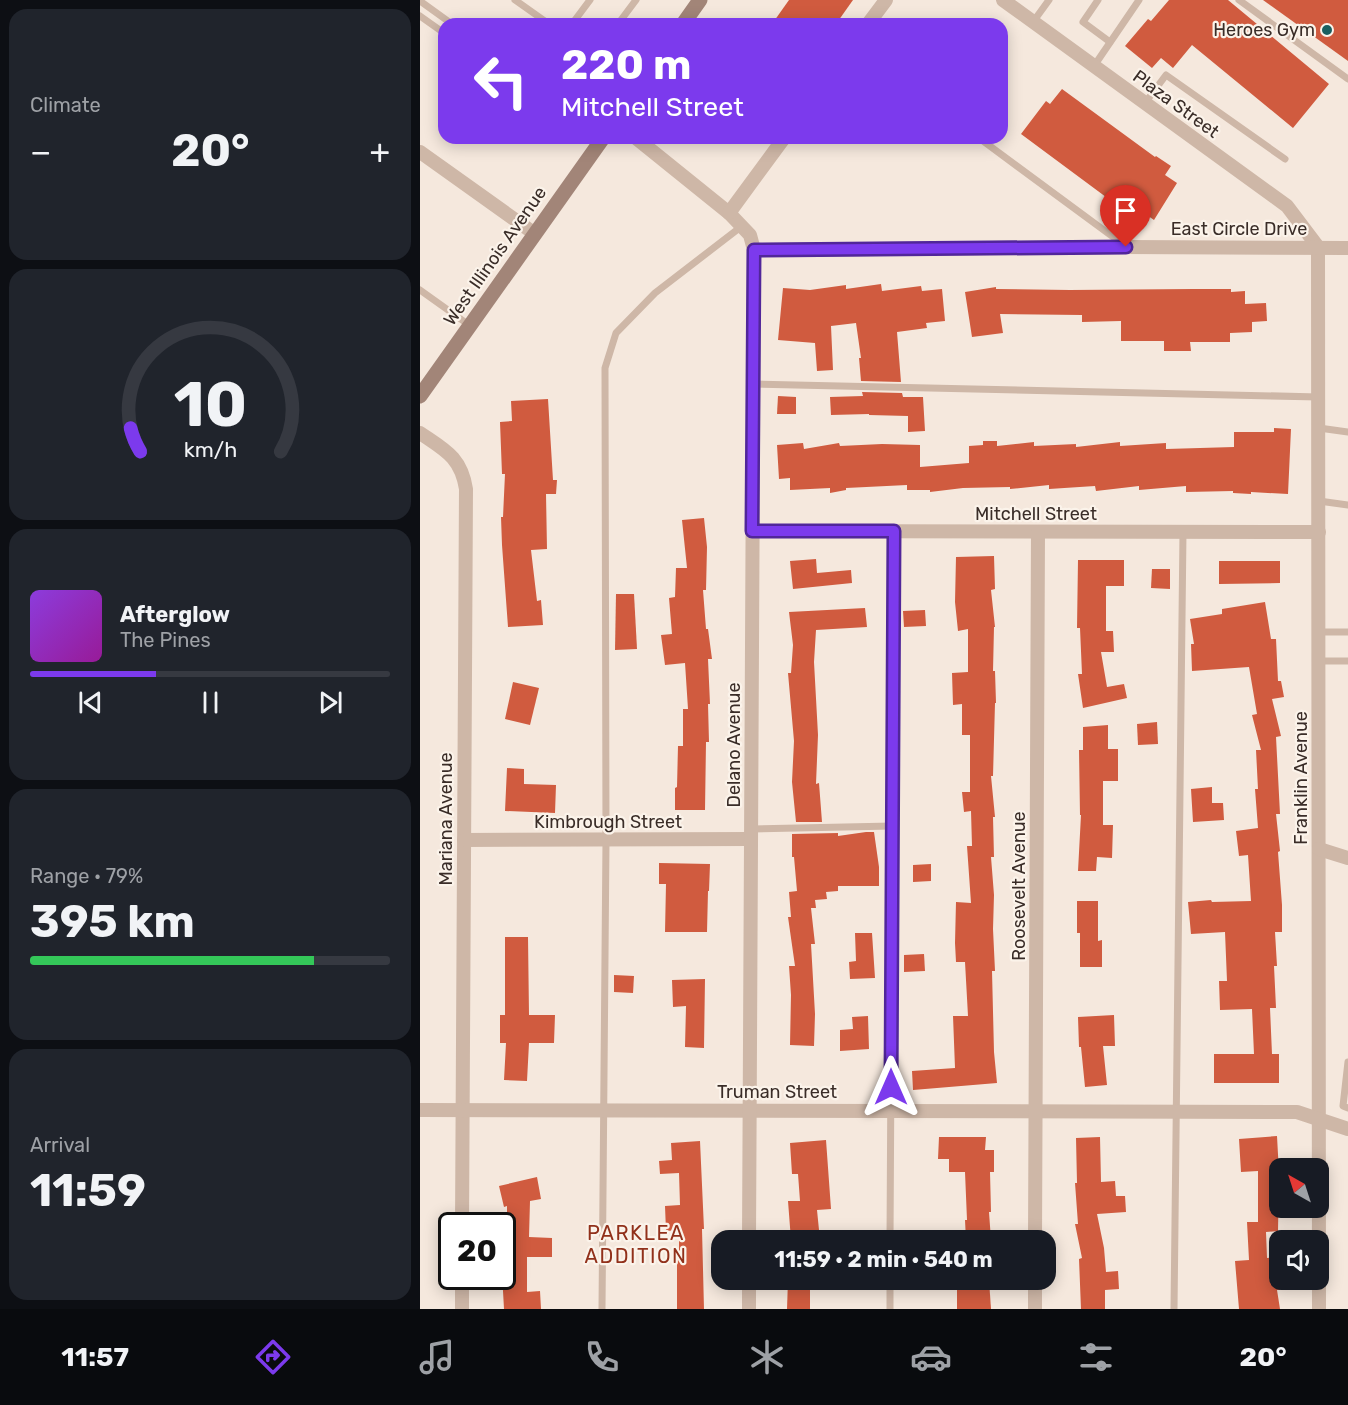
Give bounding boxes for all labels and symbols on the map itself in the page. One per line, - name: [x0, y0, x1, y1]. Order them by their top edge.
- place label: Heroes Gym: [1213, 19, 1315, 41]
- marker: Heroes Gym: [1320, 23, 1334, 37]
- street label: Plaza Street: [1129, 65, 1223, 143]
- street label: West Illinois Avenue: [439, 182, 551, 330]
- pin: [1100, 185, 1151, 247]
- street label: East Circle Drive: [1171, 218, 1307, 240]
- street label: Mitchell Street: [975, 503, 1097, 525]
- street label: Delano Avenue: [723, 682, 745, 808]
- street label: Franklin Avenue: [1290, 711, 1312, 845]
- street label: Mariana Avenue: [435, 752, 457, 886]
- street label: Kimbrough Street: [534, 811, 682, 833]
- street label: Roosevelt Avenue: [1008, 811, 1030, 961]
- position arrow: [859, 1055, 923, 1119]
- street label: Truman Street: [717, 1081, 837, 1103]
- north arrow: [1269, 1158, 1329, 1218]
- speed limit sign: 20: [438, 1212, 516, 1290]
- district label: PARKLEA ADDITION: [585, 1221, 687, 1268]

